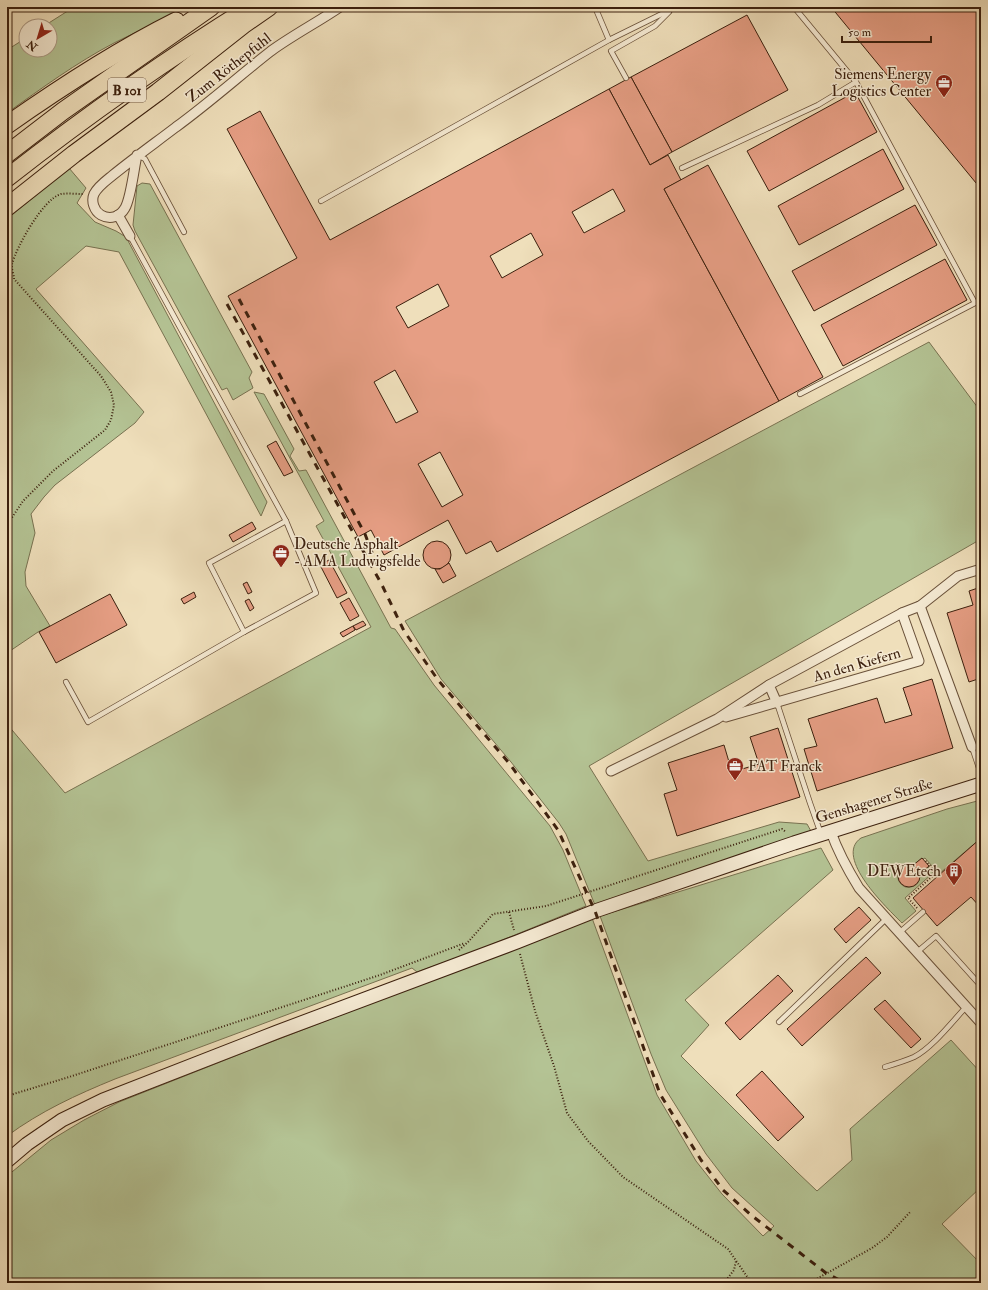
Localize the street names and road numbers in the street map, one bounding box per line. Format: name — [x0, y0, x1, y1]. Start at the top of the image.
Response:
street label: Zum Röthepfuhl — [183, 29, 276, 108]
road number: B 101 — [108, 78, 146, 102]
street label: An den Kiefern — [810, 643, 903, 687]
street label: Genshagener Straße — [813, 774, 935, 828]

